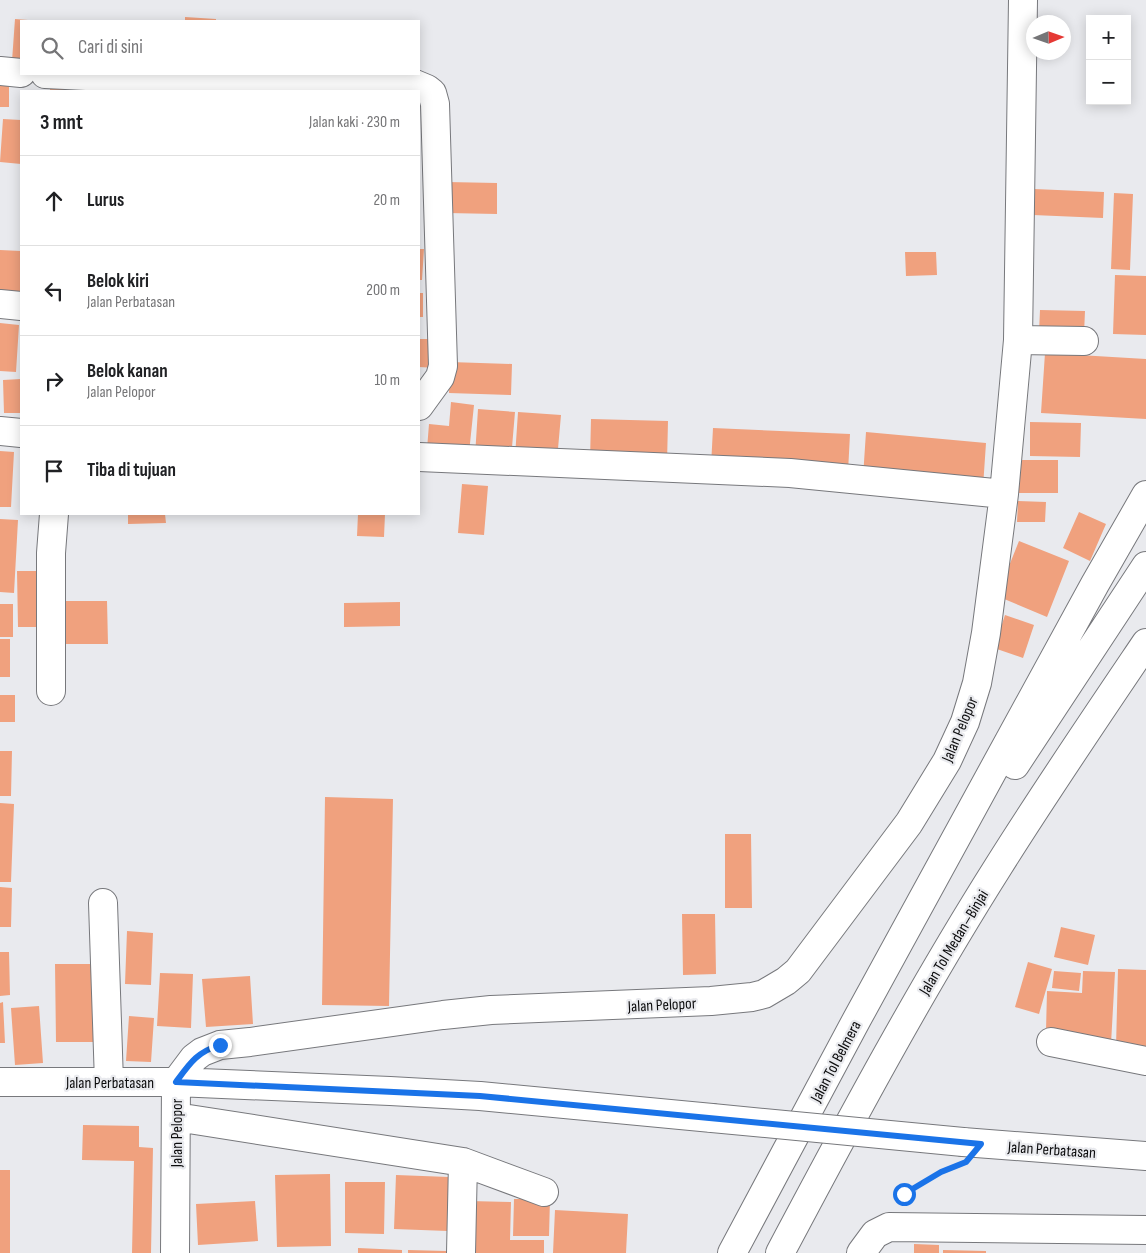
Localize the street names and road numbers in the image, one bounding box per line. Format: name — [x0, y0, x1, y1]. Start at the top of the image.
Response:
street label: Jalan Pelopor — [938, 694, 983, 766]
street label: Jalan Tol Medan–Binjai — [915, 887, 993, 1000]
street label: Jalan Pelopor — [626, 994, 697, 1017]
street label: Jalan Tol Belmera — [807, 1018, 866, 1106]
street label: Jalan Perbatasan — [65, 1074, 154, 1093]
street label: Jalan Pelopor — [168, 1098, 187, 1168]
street label: Jalan Perbatasan — [1006, 1138, 1097, 1163]

